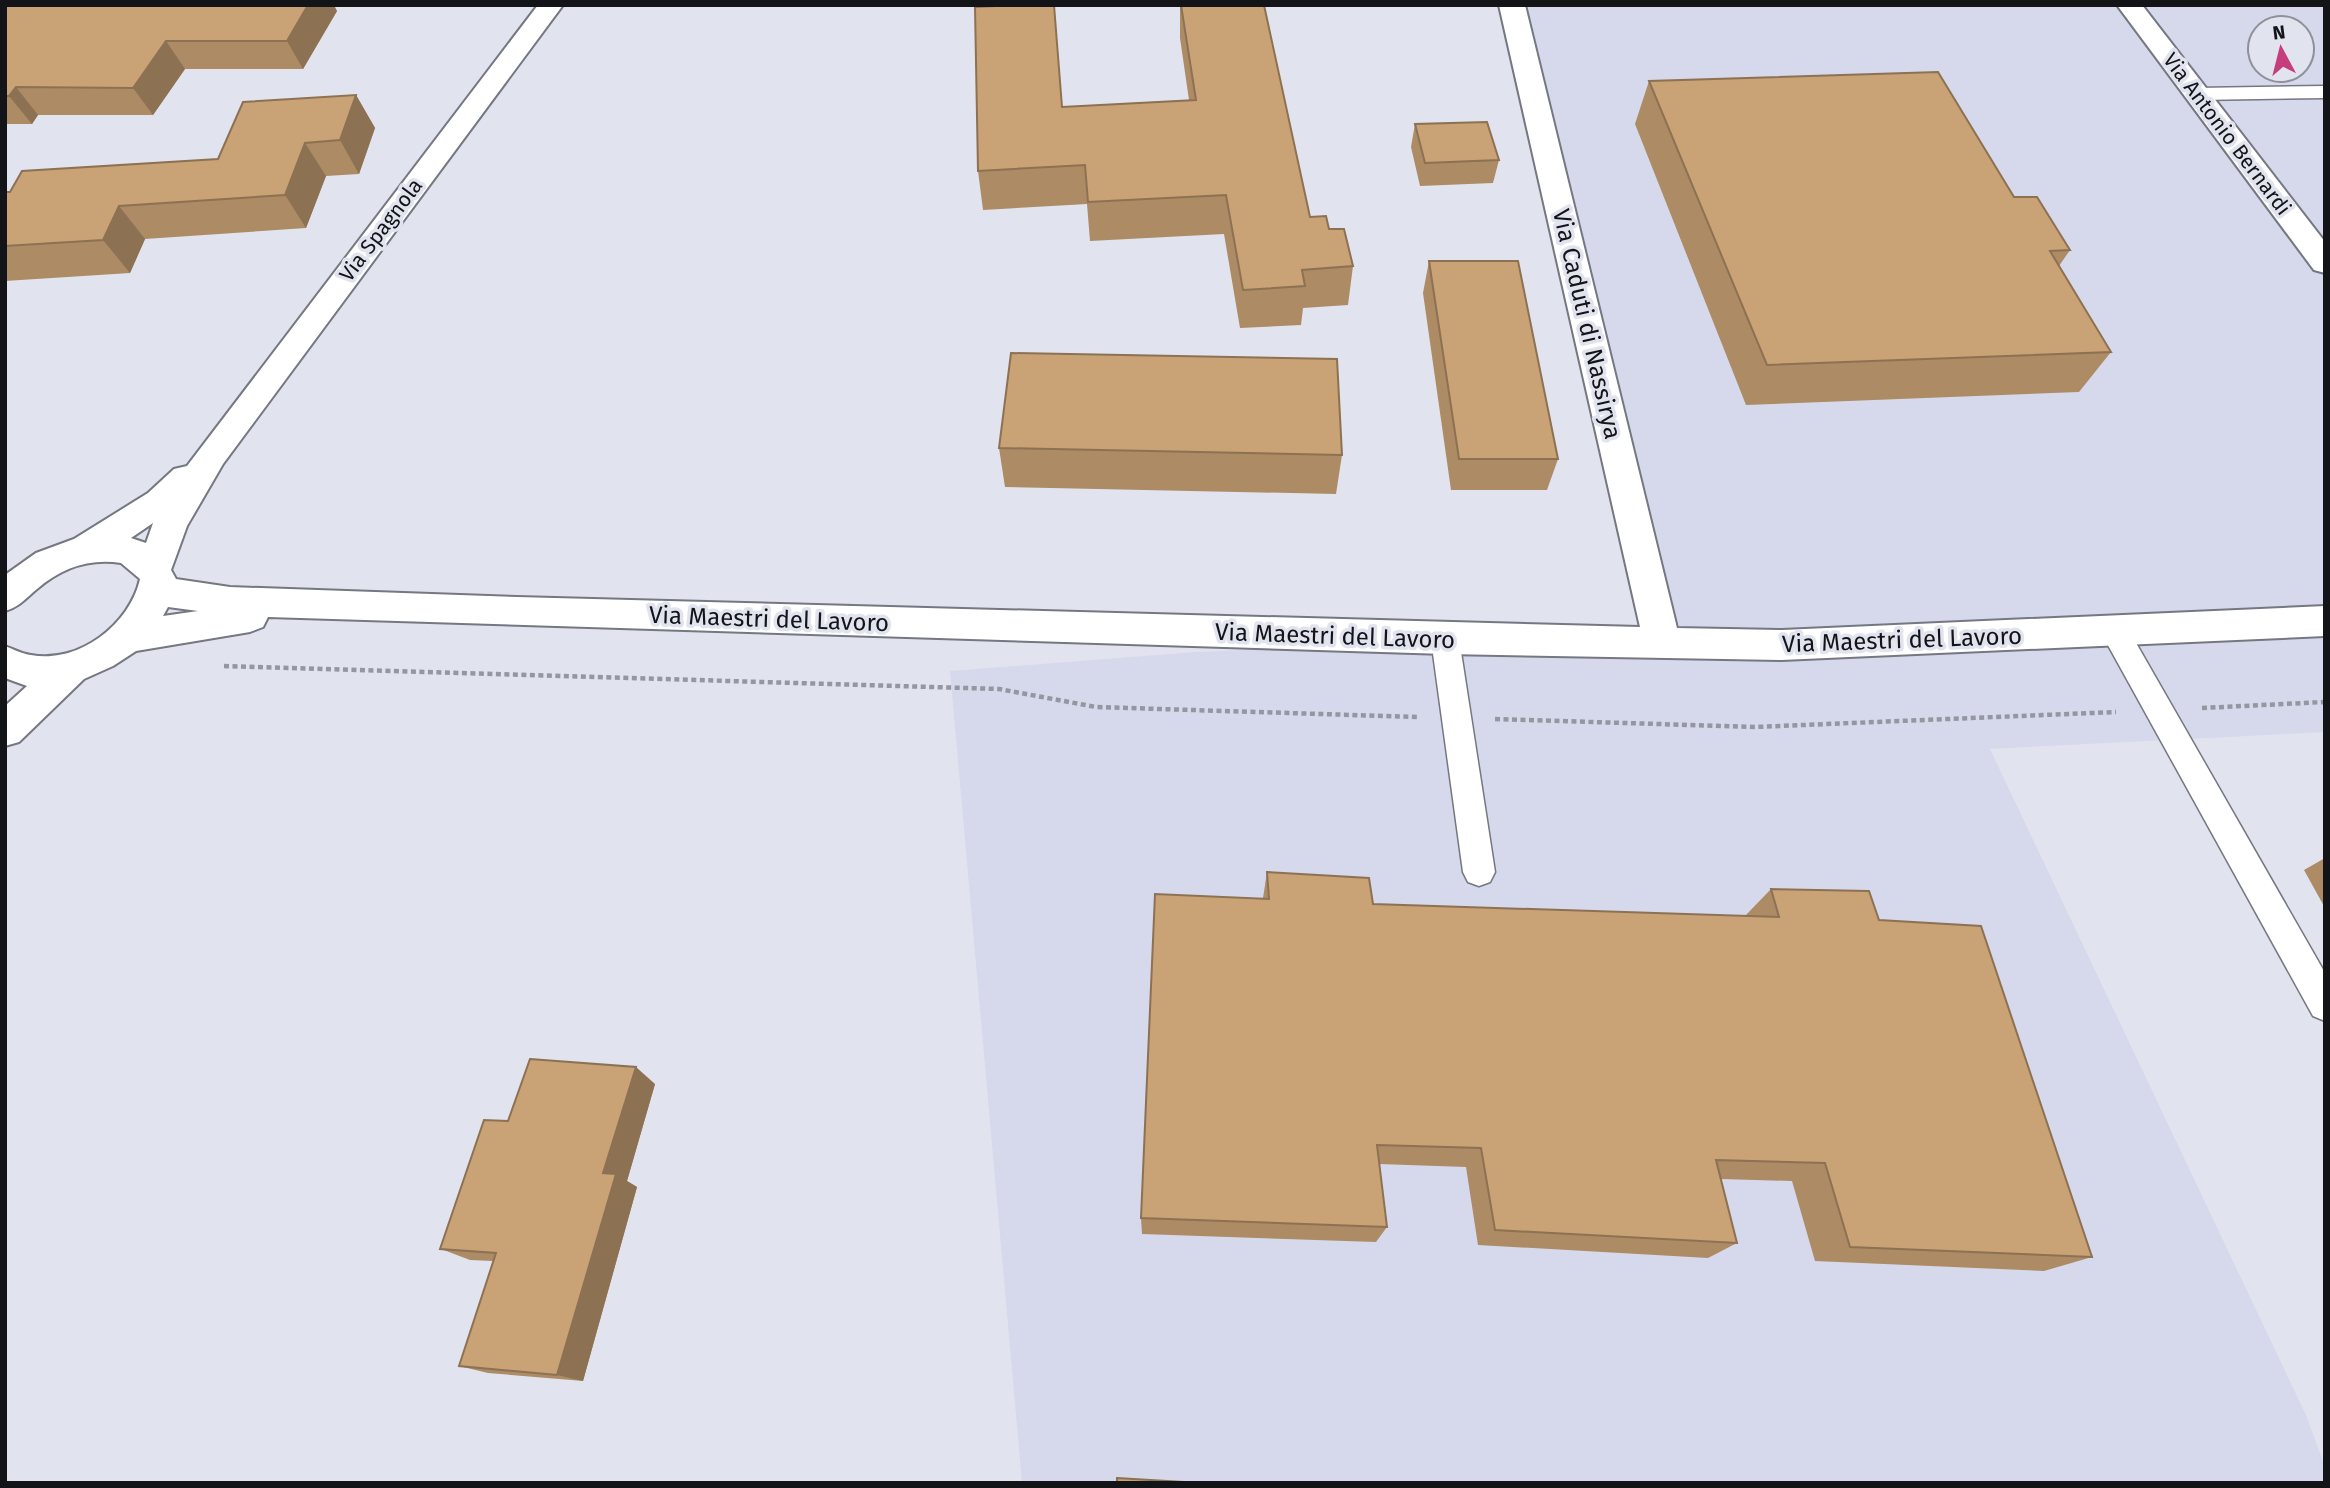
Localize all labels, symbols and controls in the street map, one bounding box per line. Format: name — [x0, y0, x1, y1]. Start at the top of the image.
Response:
north arrow — [2246, 14, 2316, 84]
text: N — [2271, 20, 2287, 45]
street label: Via Antonio Bernardi — [2157, 48, 2297, 220]
street label: Via Spagnola — [334, 173, 428, 287]
street label: Via Caduti di Nassirya — [1547, 206, 1627, 442]
street label: Via Maestri del Lavoro — [649, 601, 889, 637]
street label: Via Maestri del Lavoro — [1215, 618, 1455, 654]
street label: Via Maestri del Lavoro — [1782, 622, 2022, 658]

